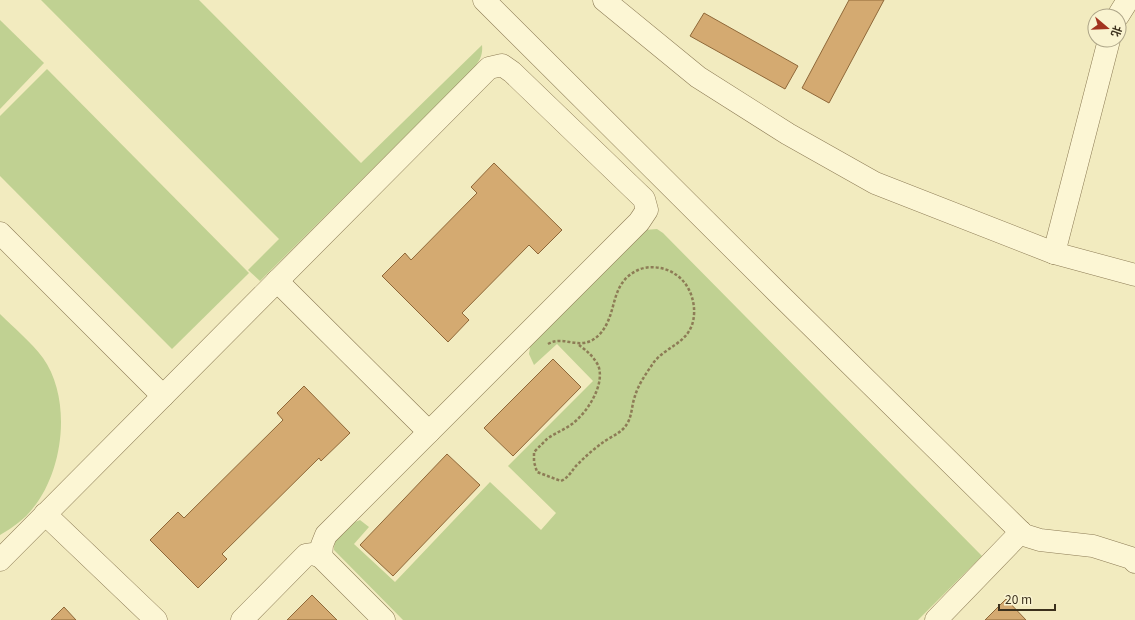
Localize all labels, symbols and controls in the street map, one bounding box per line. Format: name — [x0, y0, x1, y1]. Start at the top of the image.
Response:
north arrow — [1087, 8, 1127, 48]
text: 北 — [1108, 24, 1127, 39]
scale bar — [999, 586, 1055, 612]
text: 20 m — [1005, 590, 1032, 607]

